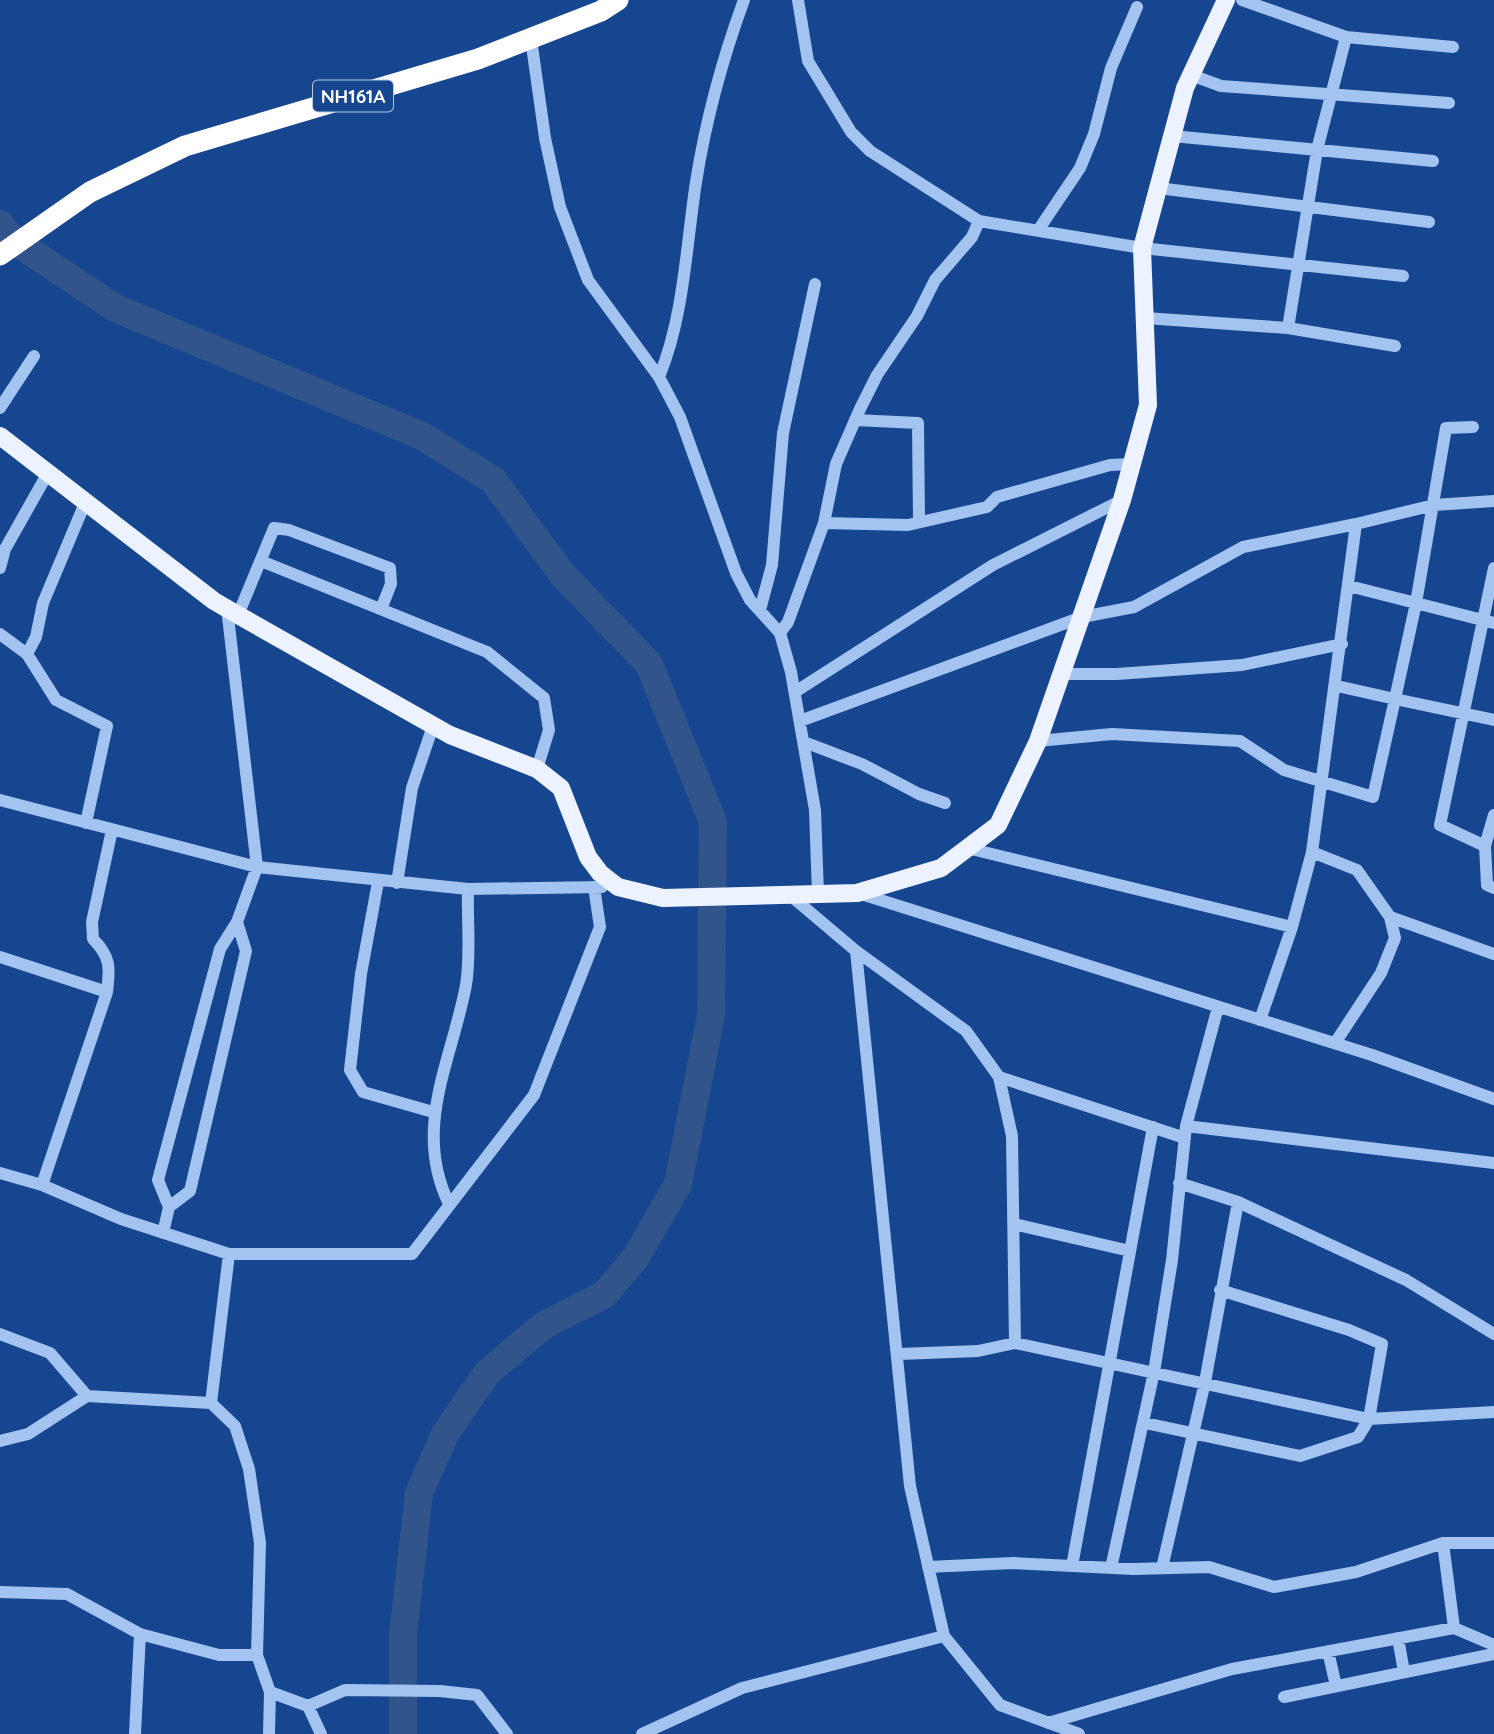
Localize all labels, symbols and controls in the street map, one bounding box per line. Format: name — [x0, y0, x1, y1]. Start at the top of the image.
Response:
road number: NH161A — [313, 80, 393, 111]

